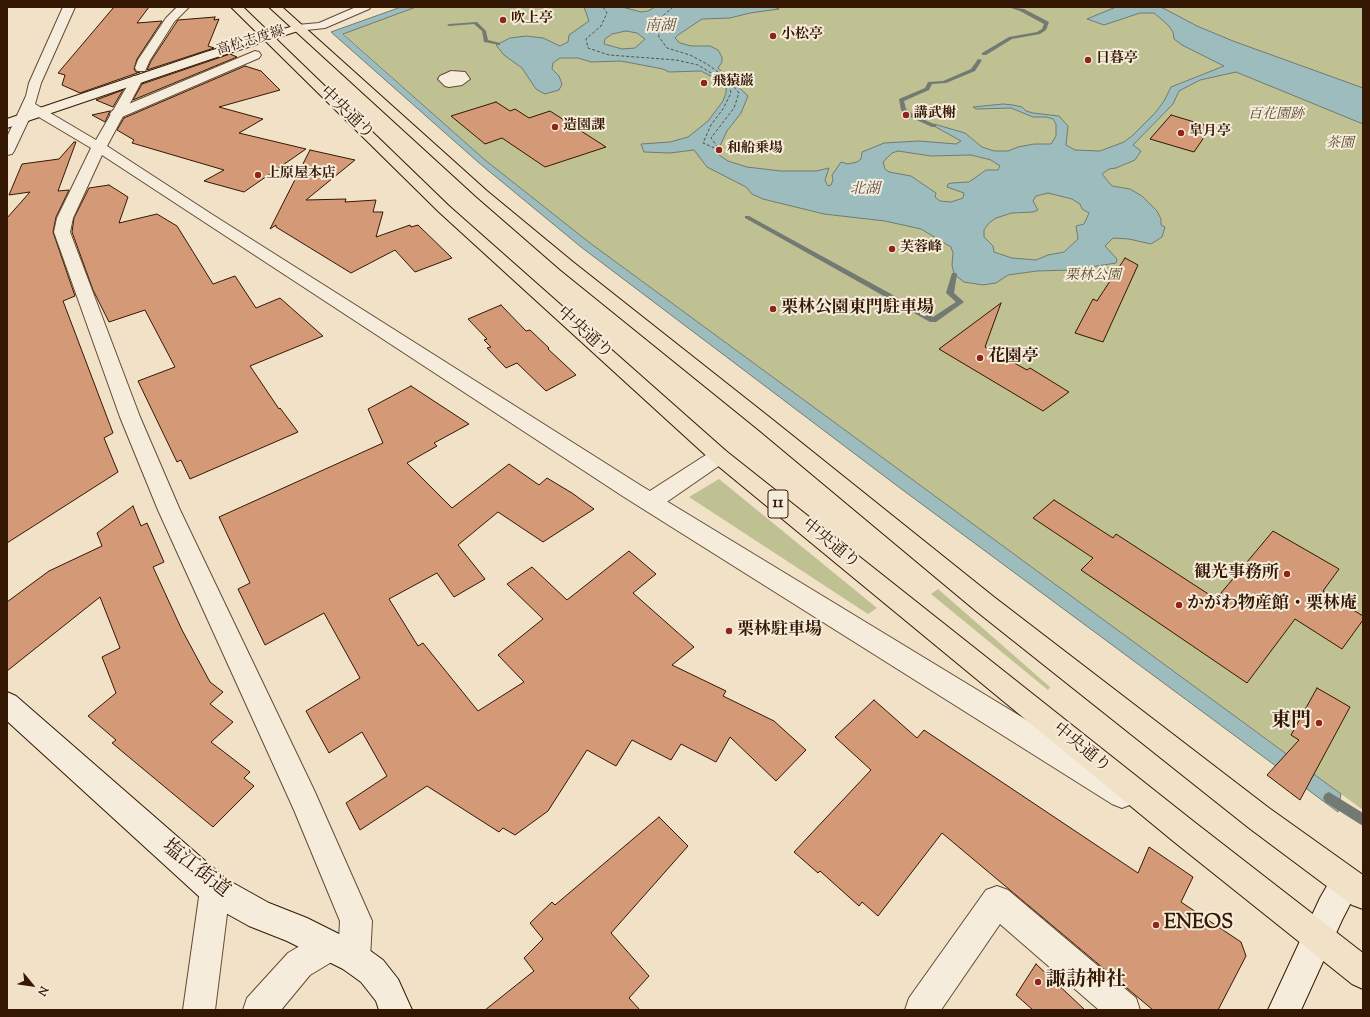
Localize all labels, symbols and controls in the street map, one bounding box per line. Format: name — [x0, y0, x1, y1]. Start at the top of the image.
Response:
place label: 吹上亭 — [511, 12, 553, 28]
marker: 吹上亭 — [498, 15, 508, 25]
water label: 南湖 — [645, 18, 675, 36]
street label: 高松志度線 — [215, 24, 287, 60]
place label: 小松亭 — [781, 28, 823, 44]
marker: 小松亭 — [768, 31, 778, 41]
place label: 日暮亭 — [1096, 52, 1138, 68]
marker: 日暮亭 — [1083, 55, 1093, 65]
place label: 飛猿巌 — [712, 75, 754, 91]
marker: 飛猿巌 — [699, 78, 709, 88]
street label: 中央通り — [314, 83, 378, 145]
place label: 講武榭 — [914, 107, 956, 123]
park label: 百花園跡 — [1248, 108, 1304, 124]
marker: 講武榭 — [901, 110, 911, 120]
place label: 造園課 — [563, 119, 605, 135]
marker: 造園課 — [550, 122, 560, 132]
place label: 皐月亭 — [1189, 125, 1231, 141]
marker: 皐月亭 — [1176, 128, 1186, 138]
park label: 茶園 — [1326, 137, 1354, 153]
place label: 和船乗場 — [727, 142, 783, 158]
marker: 和船乗場 — [714, 145, 724, 155]
place label: 上原屋本店 — [266, 167, 336, 183]
marker: 上原屋本店 — [253, 170, 263, 180]
water label: 北湖 — [850, 181, 880, 199]
place label: 芙蓉峰 — [900, 241, 942, 257]
marker: 芙蓉峰 — [887, 244, 897, 254]
park label: 栗林公園 — [1065, 269, 1121, 285]
place label: 栗林公園東門駐車場 — [781, 299, 934, 319]
street label: 中央通り — [552, 304, 616, 364]
marker: 栗林公園東門駐車場 — [768, 304, 778, 314]
place label: 花園亭 — [988, 348, 1039, 368]
marker: 花園亭 — [975, 353, 985, 363]
road number: 11 — [768, 490, 788, 518]
street label: 中央通り — [797, 516, 863, 574]
place label: 観光事務所 — [1194, 564, 1279, 584]
marker: 観光事務所 — [1282, 569, 1292, 579]
place label: かがわ物産館・栗林庵 — [1187, 595, 1357, 615]
marker: かがわ物産館・栗林庵 — [1174, 600, 1184, 610]
place label: 栗林駐車場 — [737, 621, 822, 641]
marker: 栗林駐車場 — [724, 626, 734, 636]
place label: 東門 — [1271, 711, 1311, 735]
marker: 東門 — [1314, 718, 1324, 728]
street label: 中央通り — [1048, 720, 1114, 778]
street label: 塩江街道 — [156, 836, 234, 904]
place label: ENEOS — [1164, 913, 1233, 937]
marker: ENEOS — [1151, 920, 1161, 930]
north arrow — [12, 965, 52, 1005]
place label: 諏訪神社 — [1046, 970, 1126, 994]
marker: 諏訪神社 — [1033, 977, 1043, 987]
text: N — [33, 983, 52, 999]

